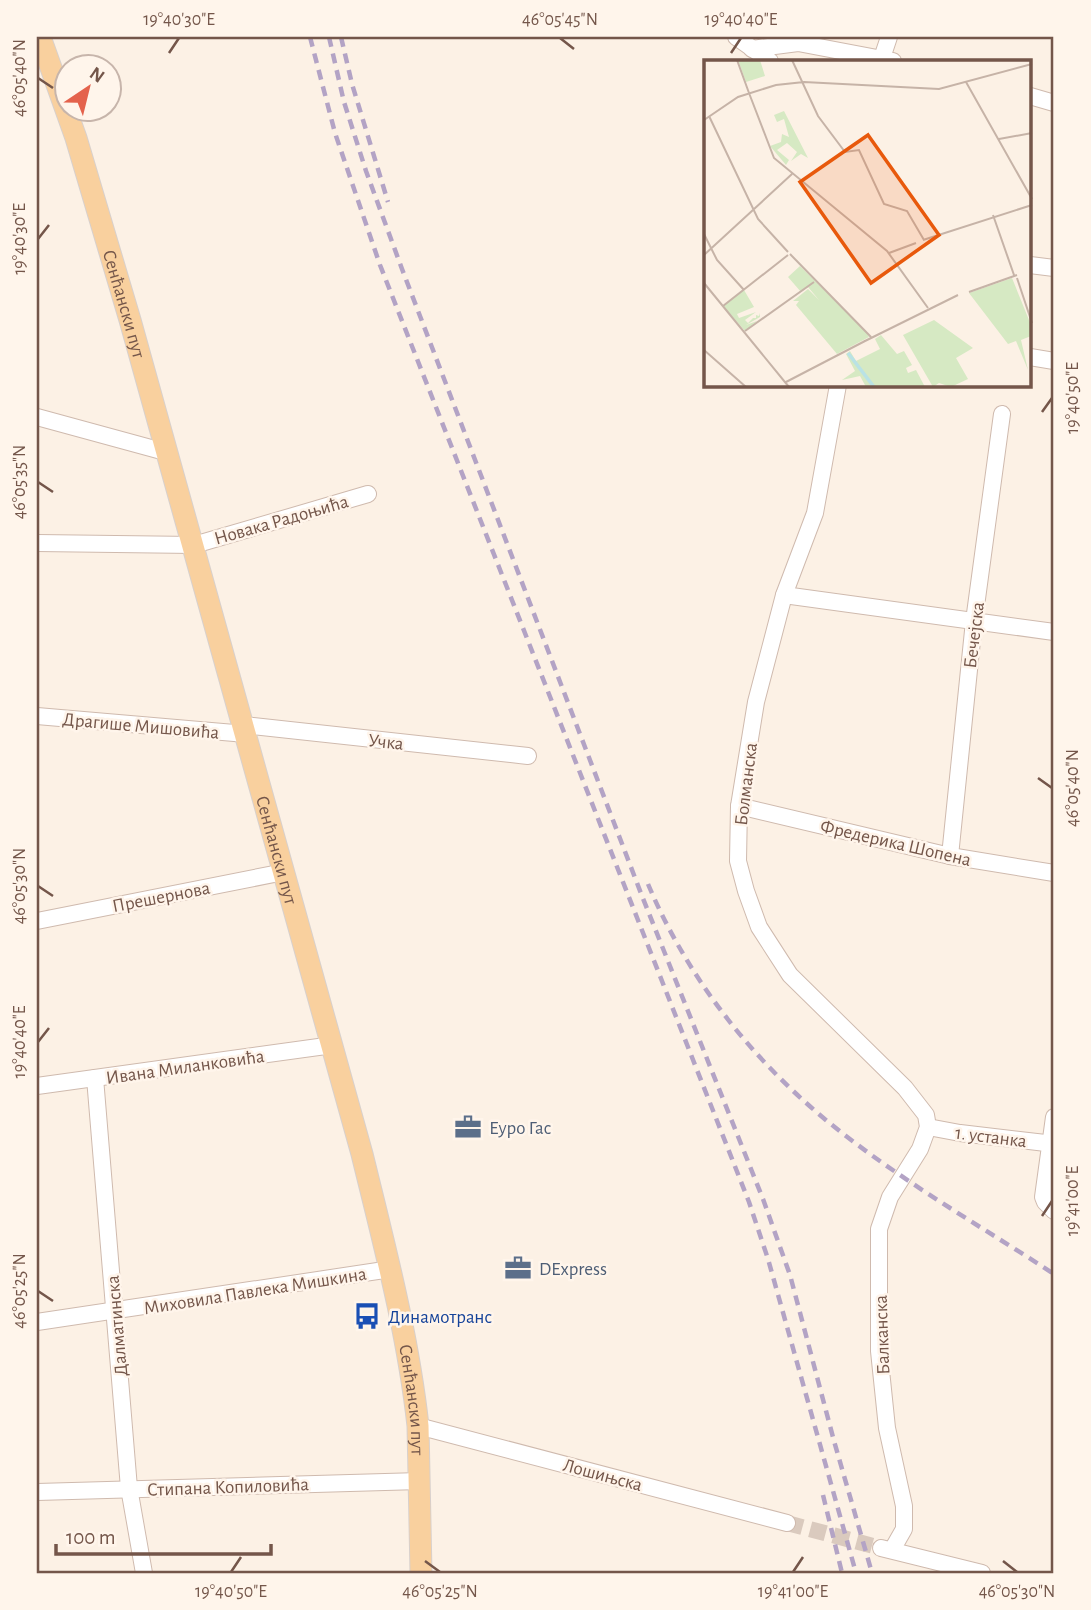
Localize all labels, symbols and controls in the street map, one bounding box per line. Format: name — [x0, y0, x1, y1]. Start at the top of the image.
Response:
text: 19°40'30"E — [143, 11, 215, 29]
text: 46°05'45"N — [522, 11, 598, 29]
text: 19°40'40"E — [705, 11, 778, 29]
text: 46°05'40"N — [11, 39, 29, 117]
north arrow — [52, 52, 122, 122]
inset map — [704, 60, 1032, 387]
text: N — [86, 64, 108, 87]
text: 19°40'30"E — [11, 203, 29, 275]
street label: Сенћански пут — [99, 248, 148, 361]
text: 19°40'50"E — [1064, 362, 1082, 434]
text: 46°05'35"N — [11, 445, 29, 519]
street label: Новака Радоњића — [212, 492, 351, 549]
street label: Бечејска — [961, 601, 988, 670]
street label: Драгише Мишовића — [62, 710, 220, 743]
street label: Учка — [367, 731, 405, 754]
street label: Болманска — [732, 741, 761, 827]
text: 46°05'40"N — [1064, 749, 1082, 827]
street label: Сенћански пут — [252, 794, 300, 907]
street label: Фредерика Шопена — [818, 817, 973, 870]
text: 46°05'30"N — [11, 848, 29, 924]
street label: Прешернова — [111, 879, 212, 916]
text: 19°40'40"E — [11, 1005, 29, 1078]
street label: Ивана Миланковића — [105, 1047, 266, 1088]
office icon: Еуро Гас — [453, 1112, 483, 1142]
place label: Еуро Гас — [489, 1119, 551, 1138]
street label: 1. устанка — [954, 1124, 1028, 1151]
text: 19°41'00"E — [1064, 1165, 1082, 1236]
text: 46°05'25"N — [11, 1253, 29, 1329]
office icon: DExpress — [503, 1253, 533, 1283]
place label: DExpress — [539, 1260, 607, 1279]
street label: Миховила Павлека Мишкина — [143, 1264, 368, 1318]
street label: Далматинска — [104, 1274, 131, 1377]
street label: Балканска — [872, 1294, 893, 1375]
bus stop icon: Динамотранс — [352, 1301, 382, 1331]
place label: Динамотранс — [388, 1308, 492, 1327]
street label: Сенћански пут — [395, 1343, 427, 1456]
street label: Лошињска — [561, 1456, 645, 1495]
street label: Стипана Копиловића — [147, 1475, 310, 1500]
scale bar — [56, 1512, 271, 1556]
text: 100 m — [66, 1527, 116, 1548]
text: 19°40'50"E — [195, 1583, 267, 1601]
text: 46°05'25"N — [402, 1583, 478, 1601]
text: 19°41'00"E — [758, 1583, 829, 1601]
text: 46°05'30"N — [979, 1583, 1055, 1601]

